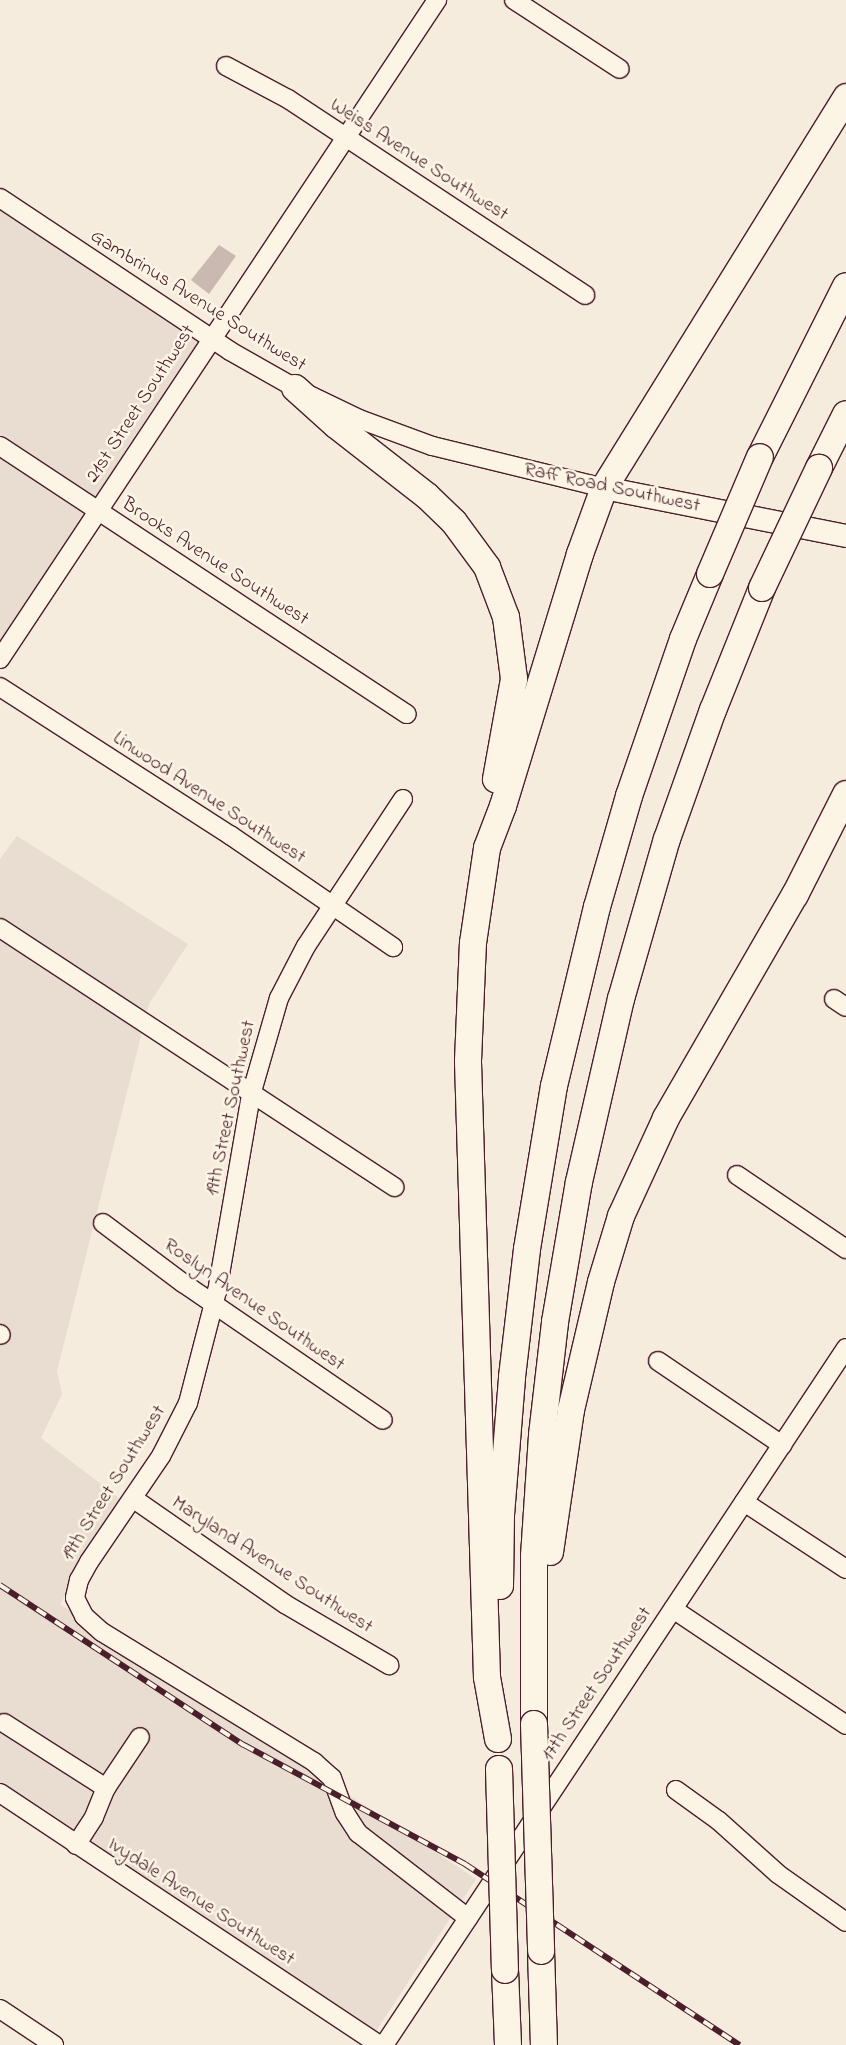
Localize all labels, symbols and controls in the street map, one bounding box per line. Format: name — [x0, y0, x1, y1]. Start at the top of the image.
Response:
street label: Weiss Avenue Southwest — [325, 93, 513, 227]
street label: Gambrinus Avenue Southwest — [86, 225, 310, 377]
street label: 21st Street Southwest — [81, 321, 201, 487]
street label: Raff Road Southwest — [522, 458, 702, 518]
street label: Brooks Avenue Southwest — [117, 492, 313, 632]
street label: Linwood Avenue Southwest — [108, 727, 310, 869]
street label: 19th Street Southwest — [201, 1018, 261, 1198]
street label: Roslyn Avenue Southwest — [159, 1233, 349, 1377]
street label: 19th Street Southwest — [56, 1401, 172, 1565]
street label: Maryland Avenue Southwest — [167, 1491, 377, 1639]
street label: 17th Street Southwest — [536, 1602, 658, 1766]
street label: Ivydale Avenue Southwest — [103, 1833, 299, 1971]

